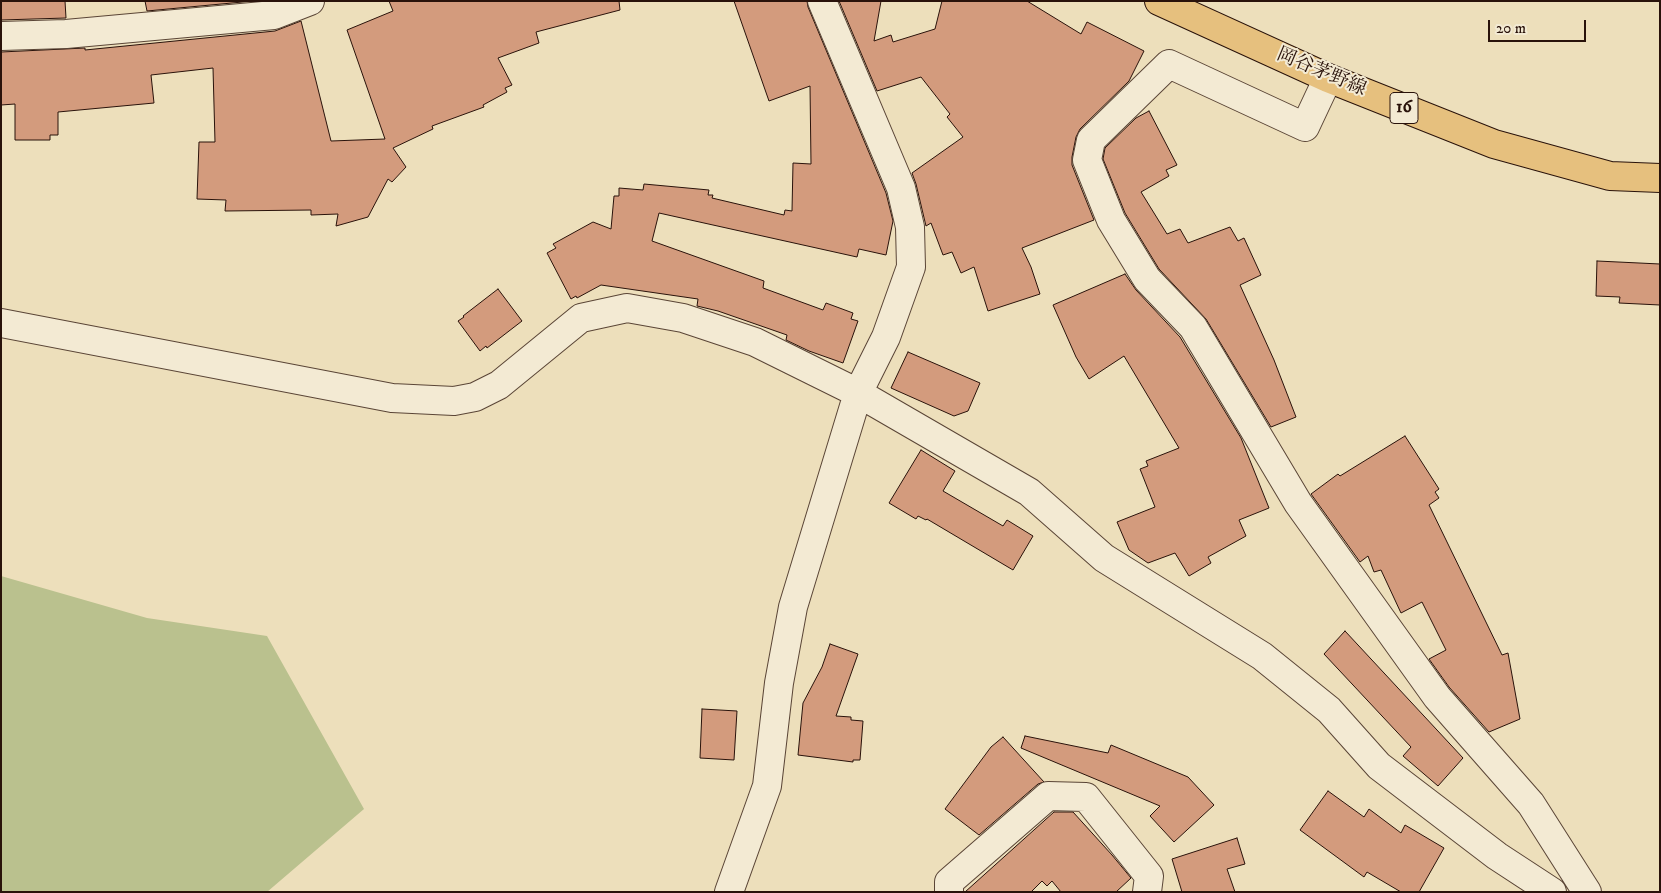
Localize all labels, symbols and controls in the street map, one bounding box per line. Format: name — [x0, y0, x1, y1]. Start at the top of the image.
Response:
scale bar — [1491, 10, 1588, 42]
text: 20 m — [1496, 19, 1526, 38]
street label: 岡谷茅野線 — [1273, 44, 1369, 102]
road number: 16 — [1390, 92, 1418, 124]

